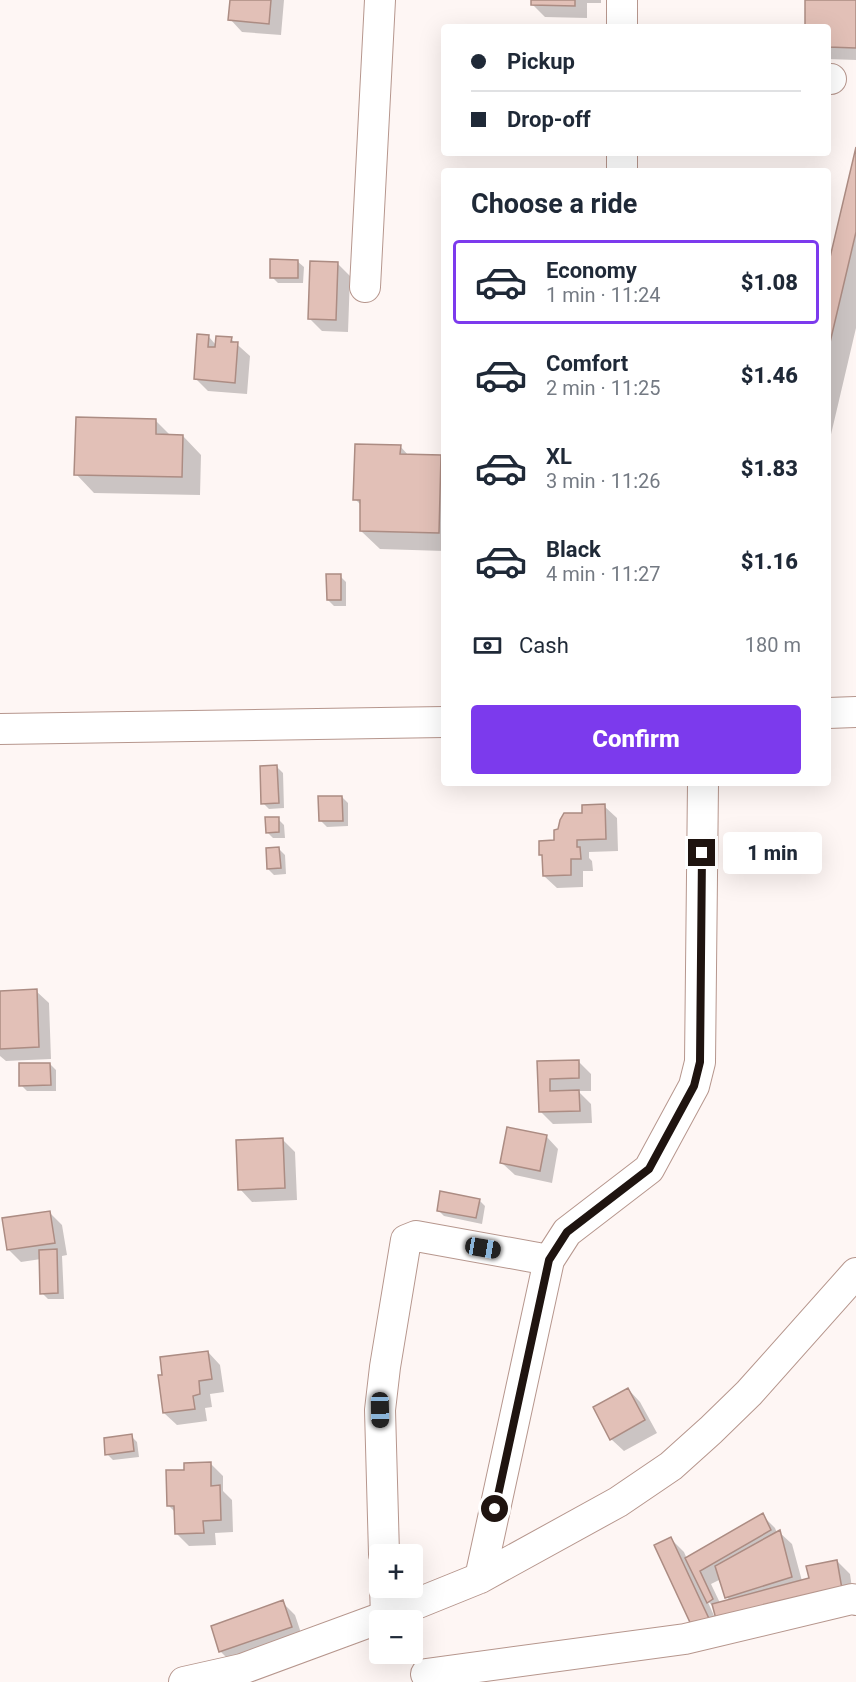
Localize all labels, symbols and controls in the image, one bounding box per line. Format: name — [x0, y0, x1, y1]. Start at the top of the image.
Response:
text: Pickup — [507, 49, 575, 74]
text: Drop-off — [507, 107, 591, 132]
text: Choose a ride — [471, 188, 637, 220]
icon: car — [474, 255, 528, 309]
text: Economy — [546, 258, 637, 283]
text: $1.08 — [741, 270, 798, 295]
text: 1 min · 11:24 — [546, 283, 661, 307]
icon: car — [474, 348, 528, 402]
text: Comfort — [546, 351, 628, 376]
text: $1.46 — [741, 363, 798, 388]
text: 2 min · 11:25 — [546, 376, 661, 400]
icon: car — [474, 441, 528, 495]
text: XL — [546, 444, 572, 469]
text: $1.83 — [741, 456, 798, 481]
text: 3 min · 11:26 — [546, 469, 661, 493]
icon: car — [474, 534, 528, 588]
text: Black — [546, 537, 601, 562]
text: $1.16 — [741, 549, 798, 574]
text: 4 min · 11:27 — [546, 562, 661, 586]
icon: cash — [471, 629, 504, 662]
text: Cash — [519, 633, 569, 658]
text: 180 m — [745, 633, 801, 657]
button: Confirm — [471, 705, 801, 774]
callout: 1 min — [723, 832, 822, 874]
route end — [688, 839, 715, 866]
text: 1 min — [747, 841, 798, 865]
car — [464, 1236, 502, 1260]
car — [371, 1392, 389, 1428]
route start — [481, 1495, 508, 1522]
map controls — [369, 1544, 423, 1664]
button: + — [369, 1544, 423, 1598]
button: − — [369, 1610, 423, 1664]

